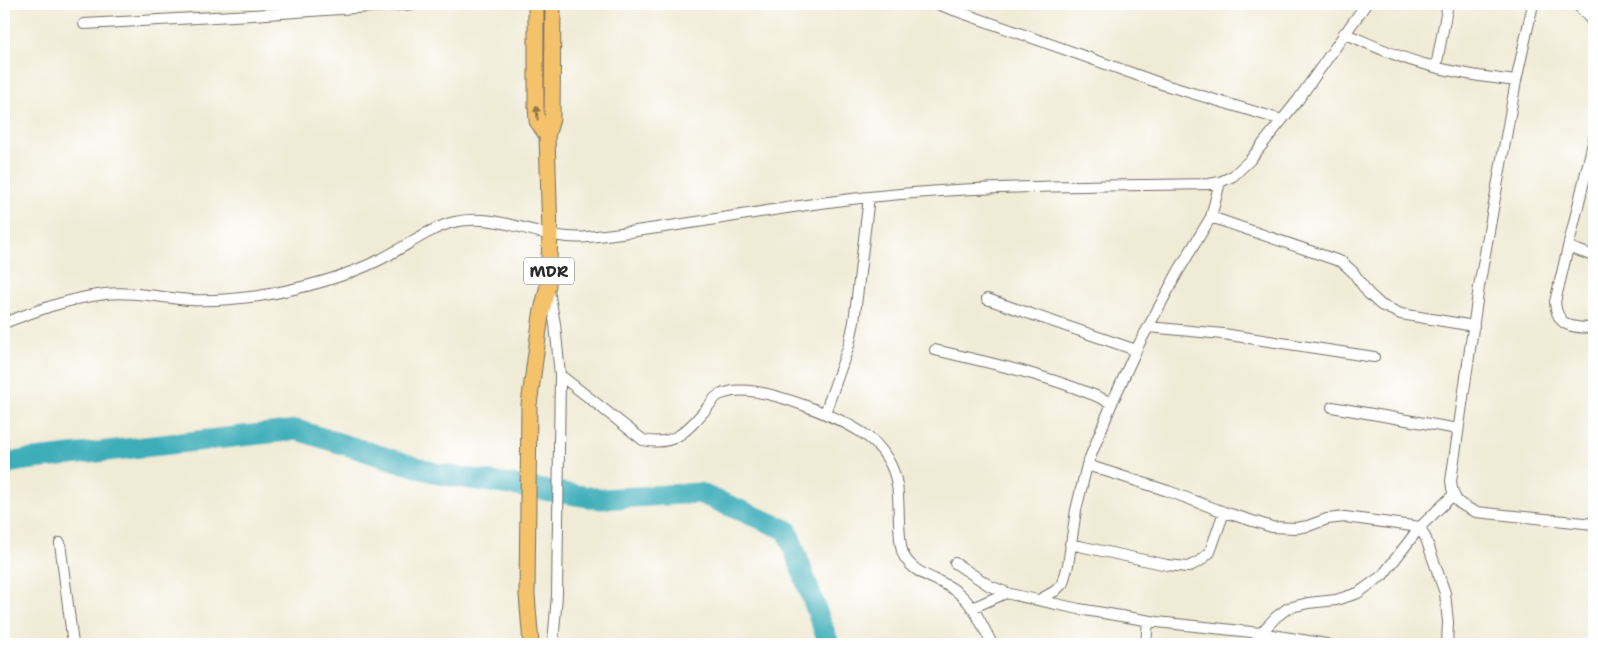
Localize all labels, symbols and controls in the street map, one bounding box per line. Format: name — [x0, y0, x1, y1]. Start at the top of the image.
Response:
one-way arrow — [533, 105, 541, 121]
road number: MDR — [524, 258, 574, 284]

